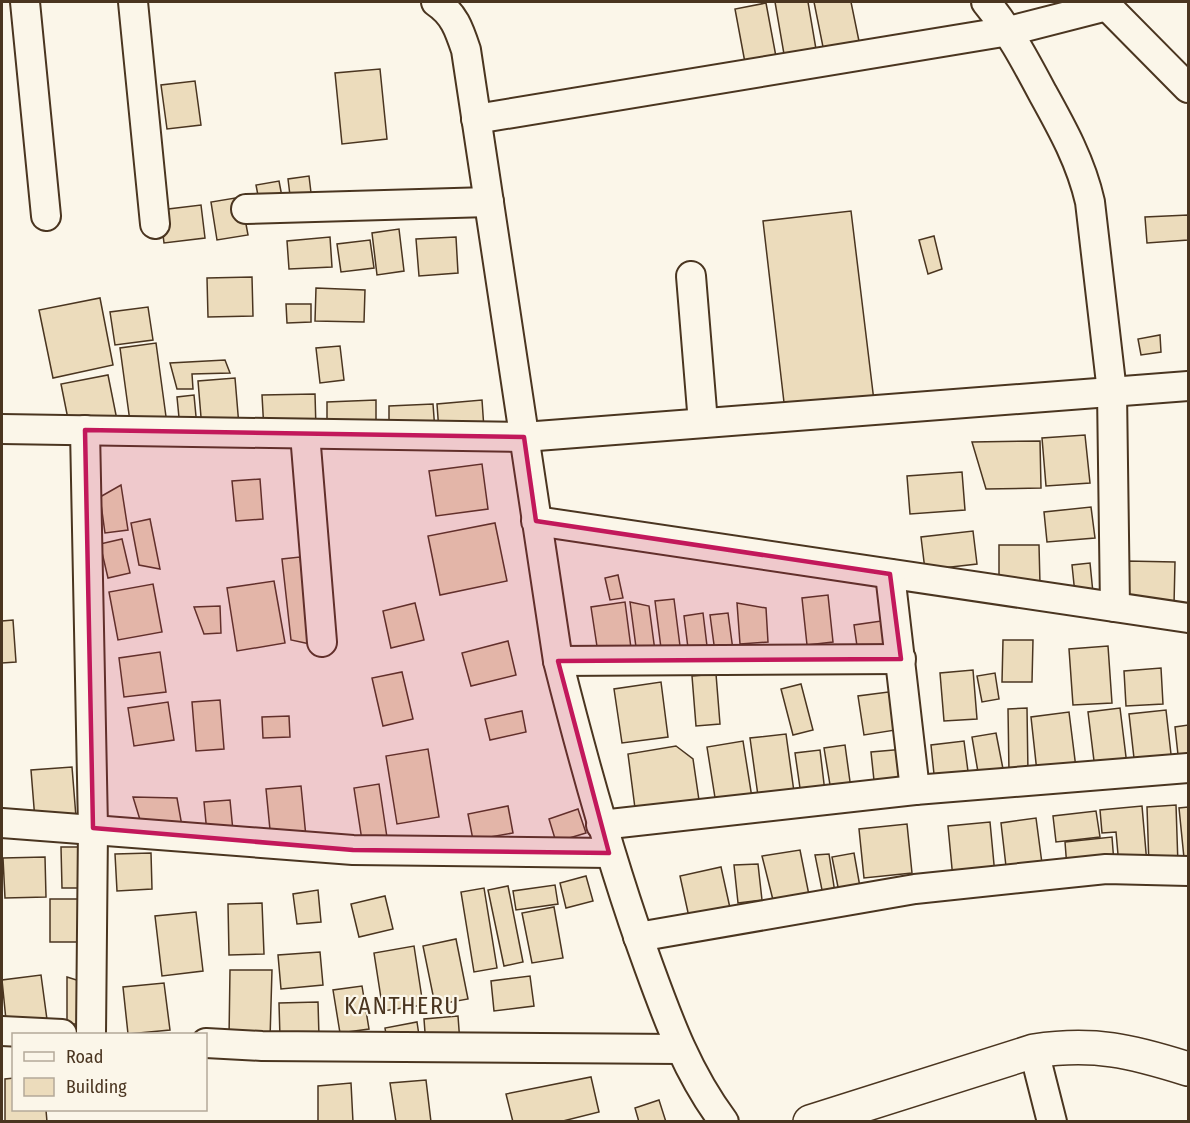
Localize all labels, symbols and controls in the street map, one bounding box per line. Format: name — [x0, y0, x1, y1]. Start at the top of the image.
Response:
district label: KANTHERU — [344, 992, 460, 1020]
legend — [12, 1033, 207, 1111]
text: Road — [66, 1046, 103, 1068]
text: Building — [66, 1076, 127, 1098]

